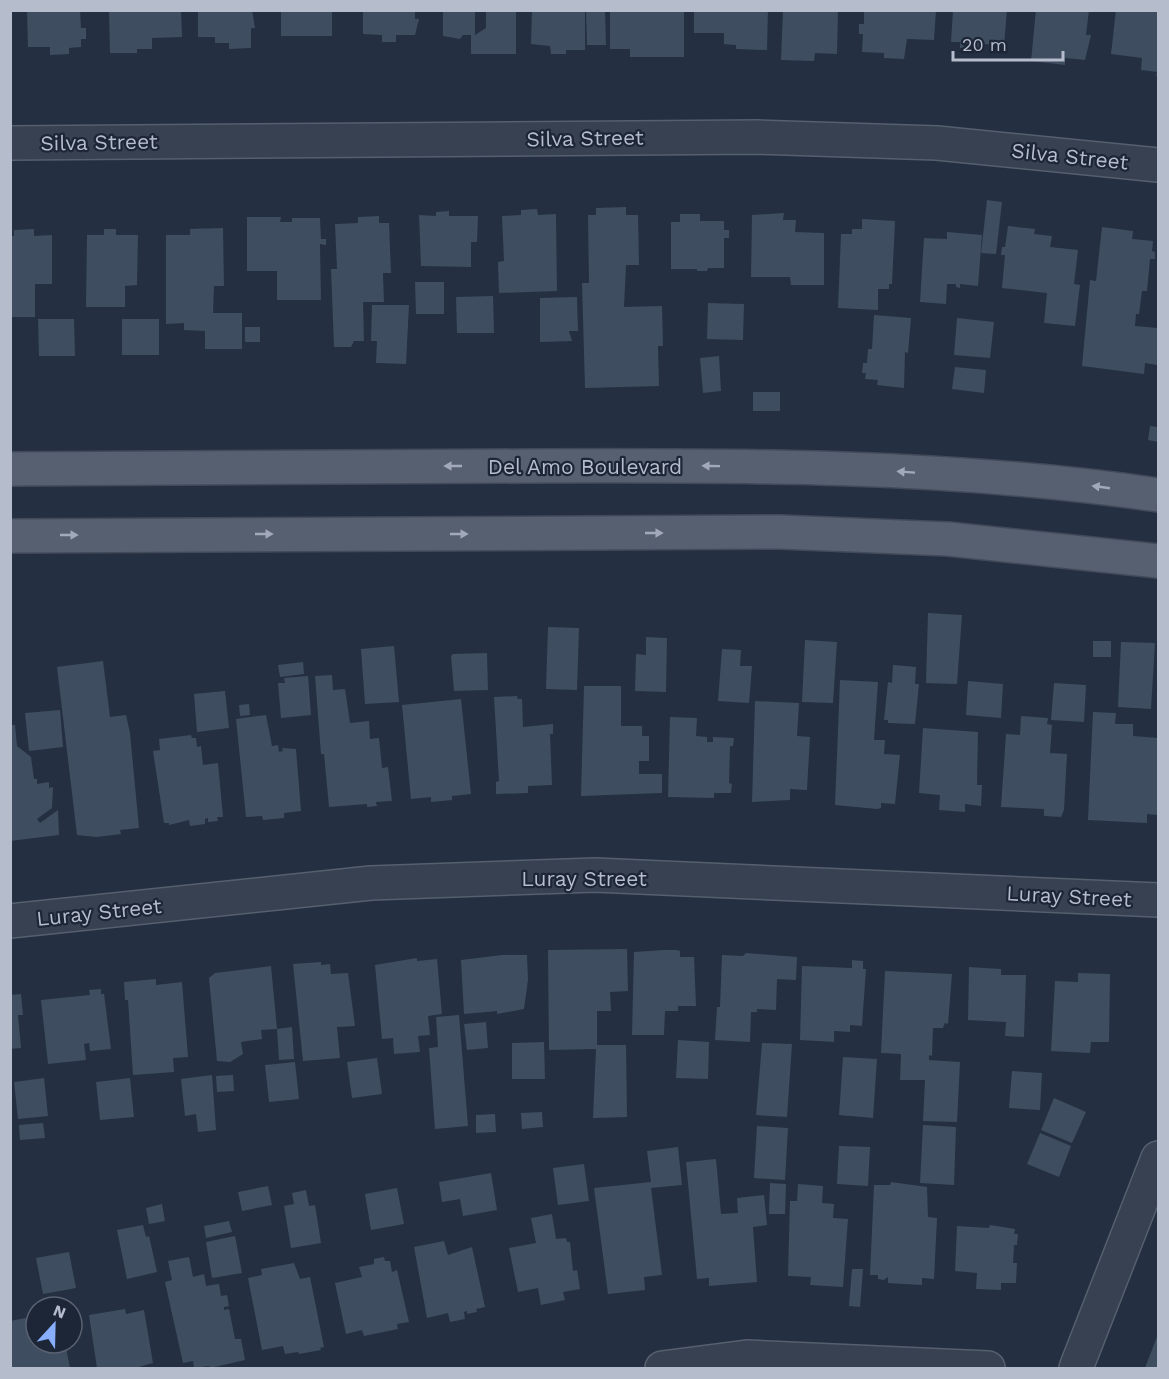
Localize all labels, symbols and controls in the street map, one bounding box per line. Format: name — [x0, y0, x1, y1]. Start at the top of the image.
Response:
scale bar — [953, 24, 1062, 62]
text: 20 m — [962, 34, 1007, 55]
street label: Silva Street — [526, 124, 644, 152]
street label: Silva Street — [40, 128, 158, 156]
street label: Silva Street — [1010, 137, 1130, 175]
street label: Del Amo Boulevard — [488, 454, 682, 479]
one-way arrow — [702, 461, 721, 471]
one-way arrow — [444, 462, 463, 471]
one-way arrow — [897, 467, 916, 476]
one-way arrow — [1091, 482, 1110, 491]
one-way arrow — [644, 528, 663, 538]
one-way arrow — [449, 529, 468, 538]
one-way arrow — [59, 530, 78, 540]
one-way arrow — [254, 530, 273, 539]
street label: Luray Street — [521, 866, 647, 891]
street label: Luray Street — [1006, 880, 1133, 912]
street label: Luray Street — [35, 893, 163, 931]
north arrow — [24, 1295, 84, 1355]
text: N — [50, 1301, 68, 1323]

